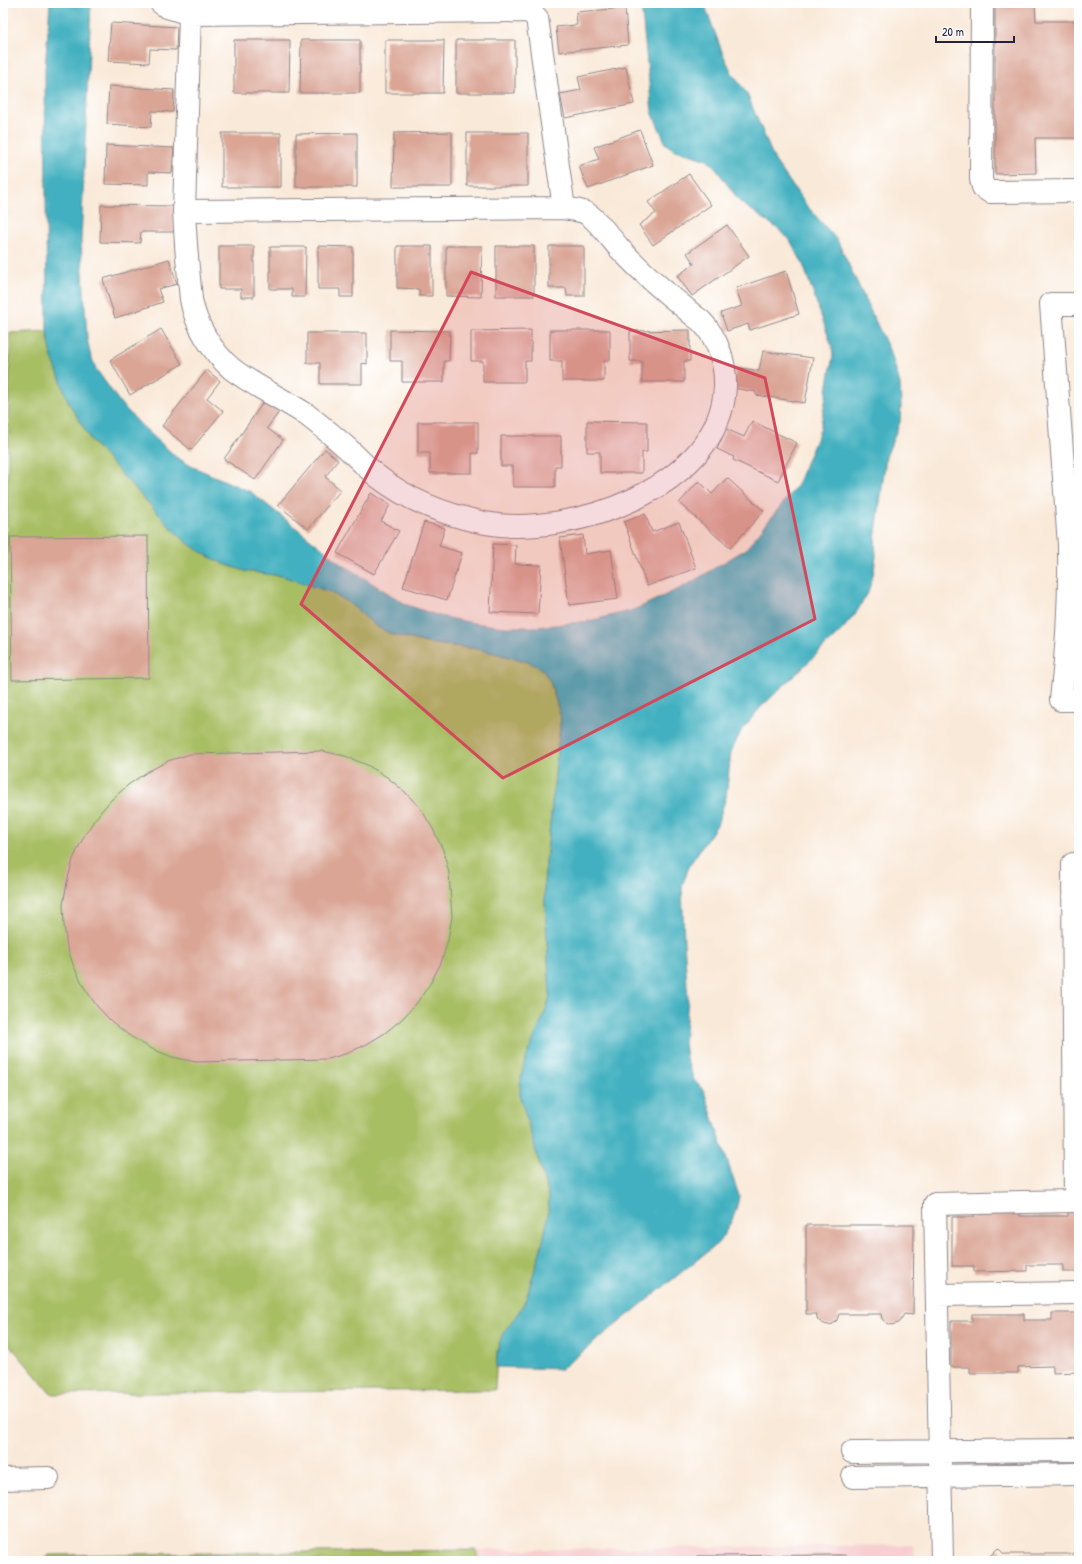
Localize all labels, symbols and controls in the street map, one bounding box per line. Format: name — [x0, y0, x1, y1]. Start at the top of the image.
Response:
scale bar — [936, 18, 1014, 44]
text: 20 m — [942, 23, 964, 40]

